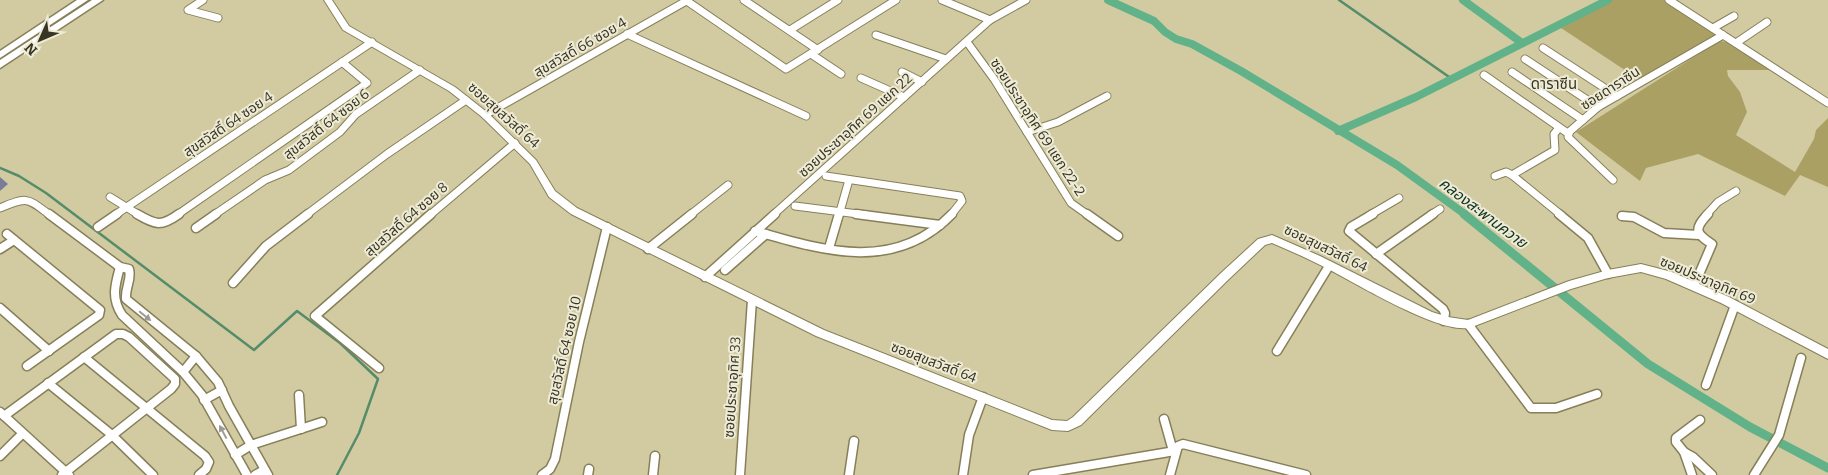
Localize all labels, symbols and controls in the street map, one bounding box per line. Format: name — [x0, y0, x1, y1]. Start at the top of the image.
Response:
street label: สุขสวัสดิ์ 66 ซอย 4 — [531, 14, 630, 81]
north arrow — [15, 15, 65, 65]
text: N — [21, 39, 41, 59]
street label: ซอยประชาอุทิศ 69 แยก 22-2 — [987, 55, 1089, 199]
street label: ซอยดาราซีน — [1577, 63, 1643, 114]
street label: ซอยประชาอุทิศ 69 แยก 22 — [795, 70, 916, 181]
district label: ดาราซีน — [1531, 75, 1577, 93]
street label: ซอยสุขสวัสดิ์ 64 — [464, 79, 543, 152]
street label: สุขสวัสดิ์ 64 ซอย 6 — [280, 85, 373, 163]
street label: สุขสวัสดิ์ 64 ซอย 4 — [180, 88, 276, 161]
water label: คลองสะพานควาย — [1435, 174, 1531, 253]
street label: สุขสวัสดิ์ 64 ซอย 8 — [361, 179, 451, 260]
street label: ซอยสุขสวัสดิ์ 64 — [1281, 221, 1370, 276]
street label: ซอยประชาอุทิศ 69 — [1657, 253, 1758, 308]
street label: สุขสวัสดิ์ 64 ซอย 10 — [544, 294, 585, 406]
one-way arrow — [139, 311, 152, 322]
street label: ซอยประชาอุทิศ 33 — [720, 336, 745, 438]
street label: ซอยสุขสวัสดิ์ 64 — [888, 338, 979, 387]
one-way arrow — [219, 425, 227, 440]

